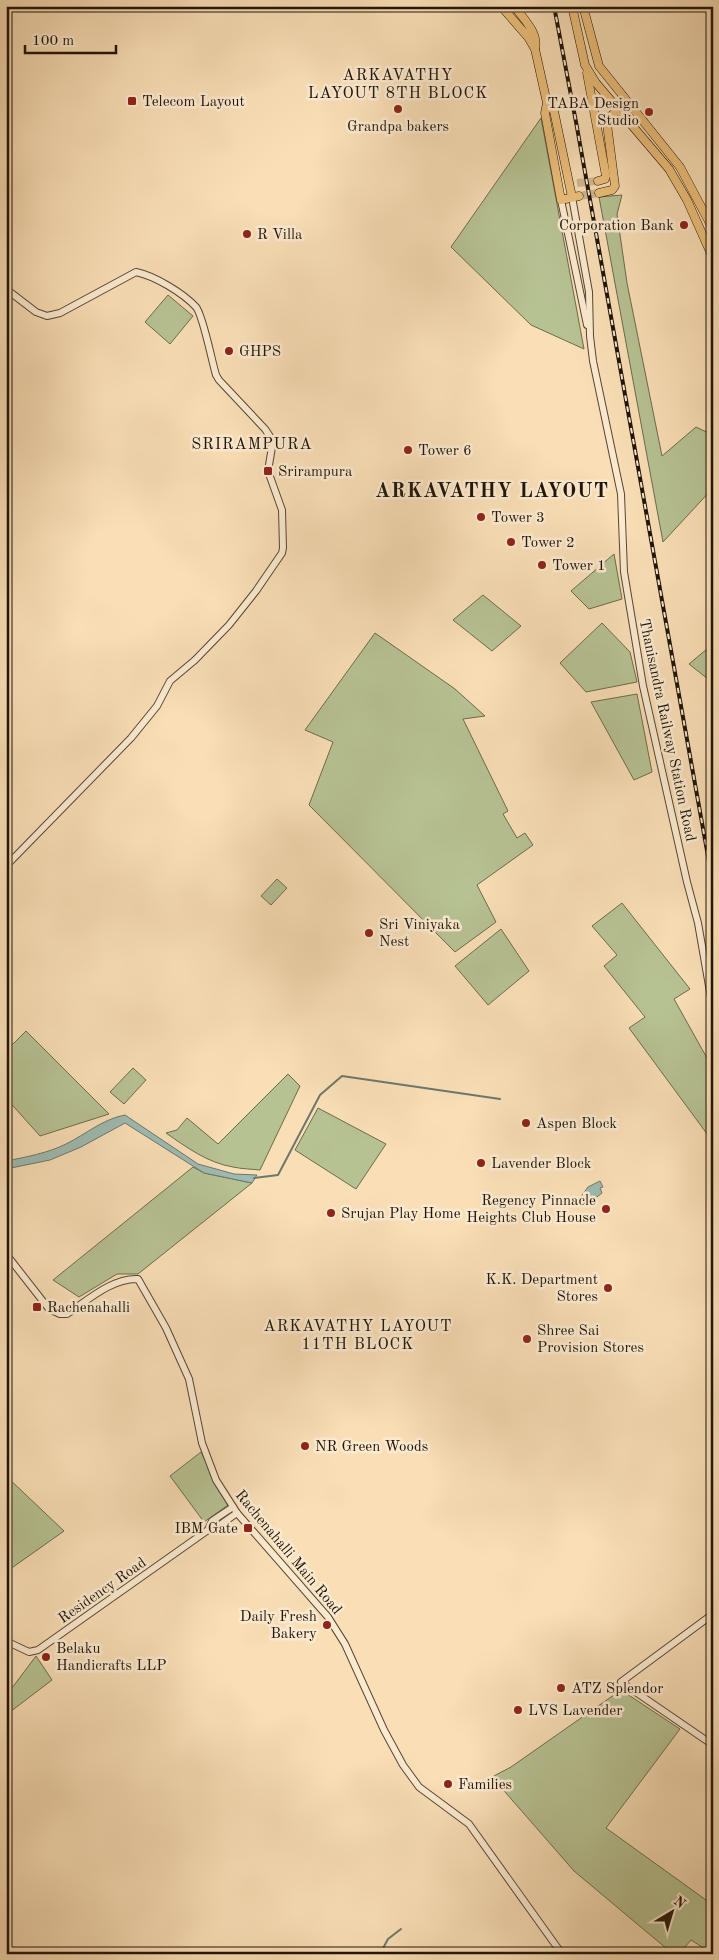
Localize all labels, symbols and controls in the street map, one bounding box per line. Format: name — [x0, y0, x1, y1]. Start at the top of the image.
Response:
scale bar — [25, 22, 116, 54]
text: 100 m — [32, 34, 74, 49]
district label: ARKAVATHY LAYOUT 8TH BLOCK — [308, 68, 488, 102]
marker: Telecom Layout — [126, 95, 138, 107]
place label: Telecom Layout — [142, 95, 245, 110]
place label: TABA Design Studio — [547, 97, 639, 129]
marker: Grandpa bakers — [392, 103, 404, 115]
marker: TABA Design Studio — [643, 106, 655, 118]
place label: Grandpa bakers — [347, 120, 449, 135]
place label: Corporation Bank — [559, 219, 674, 234]
marker: Corporation Bank — [678, 219, 690, 231]
marker: R Villa — [241, 228, 253, 240]
place label: R Villa — [257, 228, 303, 243]
marker: GHPS — [223, 345, 235, 357]
place label: GHPS — [239, 345, 281, 360]
district label: SRIRAMPURA — [191, 437, 313, 453]
marker: Tower 6 — [402, 444, 414, 456]
place label: Tower 6 — [418, 444, 472, 459]
marker: Srirampura — [262, 465, 274, 477]
place label: Srirampura — [278, 465, 353, 480]
district label: ARKAVATHY LAYOUT — [375, 482, 609, 502]
marker: Tower 3 — [475, 511, 487, 523]
place label: Tower 3 — [491, 511, 545, 526]
marker: Tower 2 — [505, 536, 517, 548]
place label: Tower 2 — [521, 536, 575, 551]
marker: Tower 1 — [536, 559, 548, 571]
place label: Tower 1 — [552, 559, 606, 574]
street label: Thanisandra Railway Station Road — [636, 618, 698, 843]
place label: Sri Viniyaka Nest — [379, 918, 461, 950]
marker: Sri Viniyaka Nest — [363, 927, 375, 939]
marker: Aspen Block — [520, 1117, 532, 1129]
place label: Aspen Block — [536, 1117, 617, 1132]
marker: Lavender Block — [475, 1157, 487, 1169]
place label: Lavender Block — [491, 1157, 592, 1172]
place label: Regency Pinnacle Heights Club House — [466, 1194, 596, 1226]
marker: Regency Pinnacle Heights Club House — [600, 1203, 612, 1215]
marker: Srujan Play Home — [325, 1207, 337, 1219]
place label: Srujan Play Home — [341, 1207, 461, 1222]
place label: K.K. Department Stores — [485, 1273, 598, 1305]
marker: K.K. Department Stores — [602, 1282, 614, 1294]
marker: Rachenahalli — [31, 1301, 43, 1313]
place label: Rachenahalli — [47, 1301, 130, 1316]
district label: ARKAVATHY LAYOUT 11TH BLOCK — [264, 1319, 452, 1353]
place label: Shree Sai Provision Stores — [537, 1324, 644, 1356]
marker: Shree Sai Provision Stores — [521, 1333, 533, 1345]
marker: NR Green Woods — [299, 1440, 311, 1452]
place label: NR Green Woods — [315, 1440, 428, 1455]
street label: Rachenahalli Main Road — [232, 1488, 344, 1618]
place label: IBM Gate — [175, 1522, 238, 1537]
marker: IBM Gate — [242, 1522, 254, 1534]
street label: Residency Road — [56, 1555, 150, 1627]
place label: Daily Fresh Bakery — [240, 1610, 317, 1642]
marker: Daily Fresh Bakery — [321, 1619, 333, 1631]
place label: Belaku Handicrafts LLP — [56, 1642, 167, 1674]
marker: Belaku Handicrafts LLP — [40, 1651, 52, 1663]
marker: ATZ Splendor — [555, 1682, 567, 1694]
place label: ATZ Splendor — [571, 1682, 663, 1697]
marker: LVS Lavender — [512, 1704, 524, 1716]
place label: LVS Lavender — [528, 1704, 622, 1719]
marker: Families — [442, 1778, 454, 1790]
place label: Families — [458, 1778, 512, 1793]
north arrow — [646, 1888, 696, 1938]
text: N — [671, 1894, 688, 1912]

